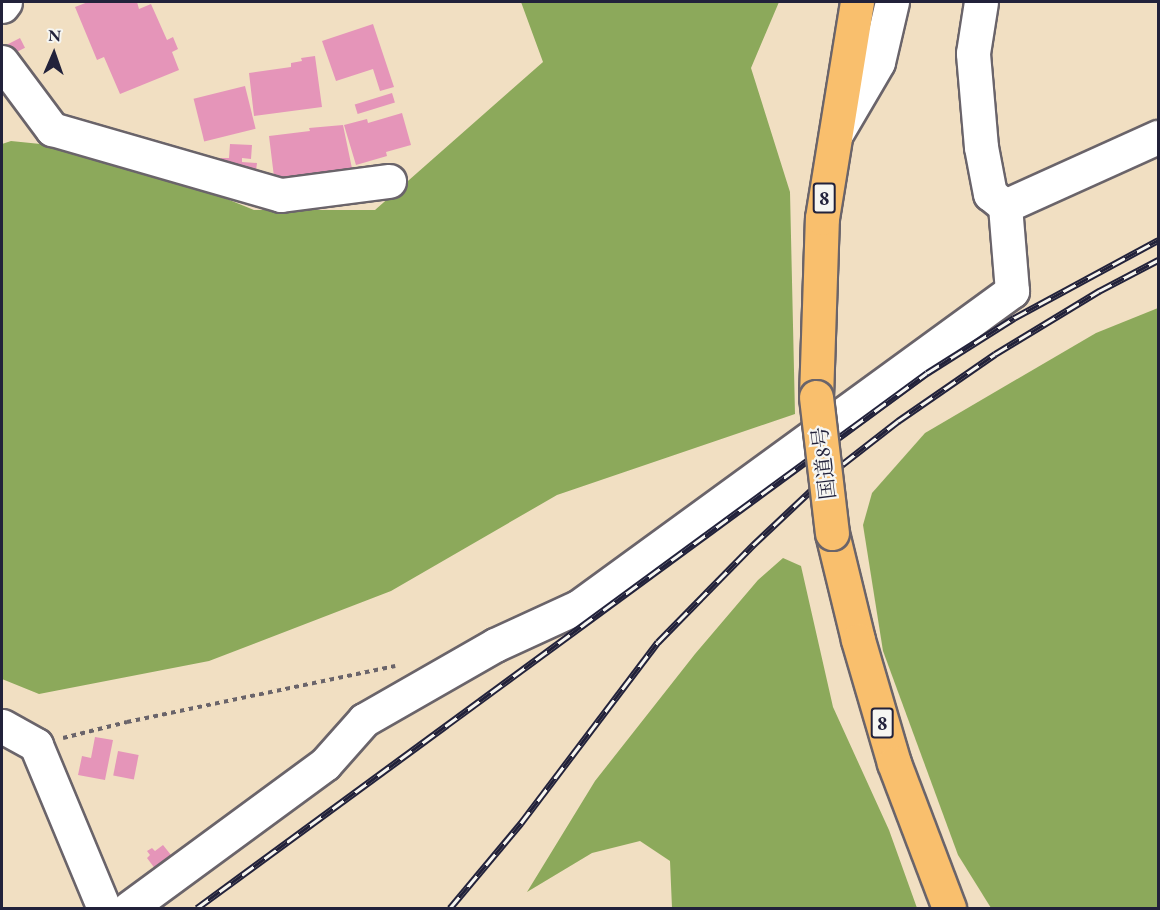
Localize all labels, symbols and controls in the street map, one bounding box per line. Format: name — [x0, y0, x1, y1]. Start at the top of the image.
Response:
north arrow — [24, 24, 84, 84]
text: N — [48, 25, 61, 46]
road number: 8 — [812, 181, 836, 215]
street label: 国道8号 — [807, 425, 841, 501]
road number: 8 — [870, 706, 894, 740]

